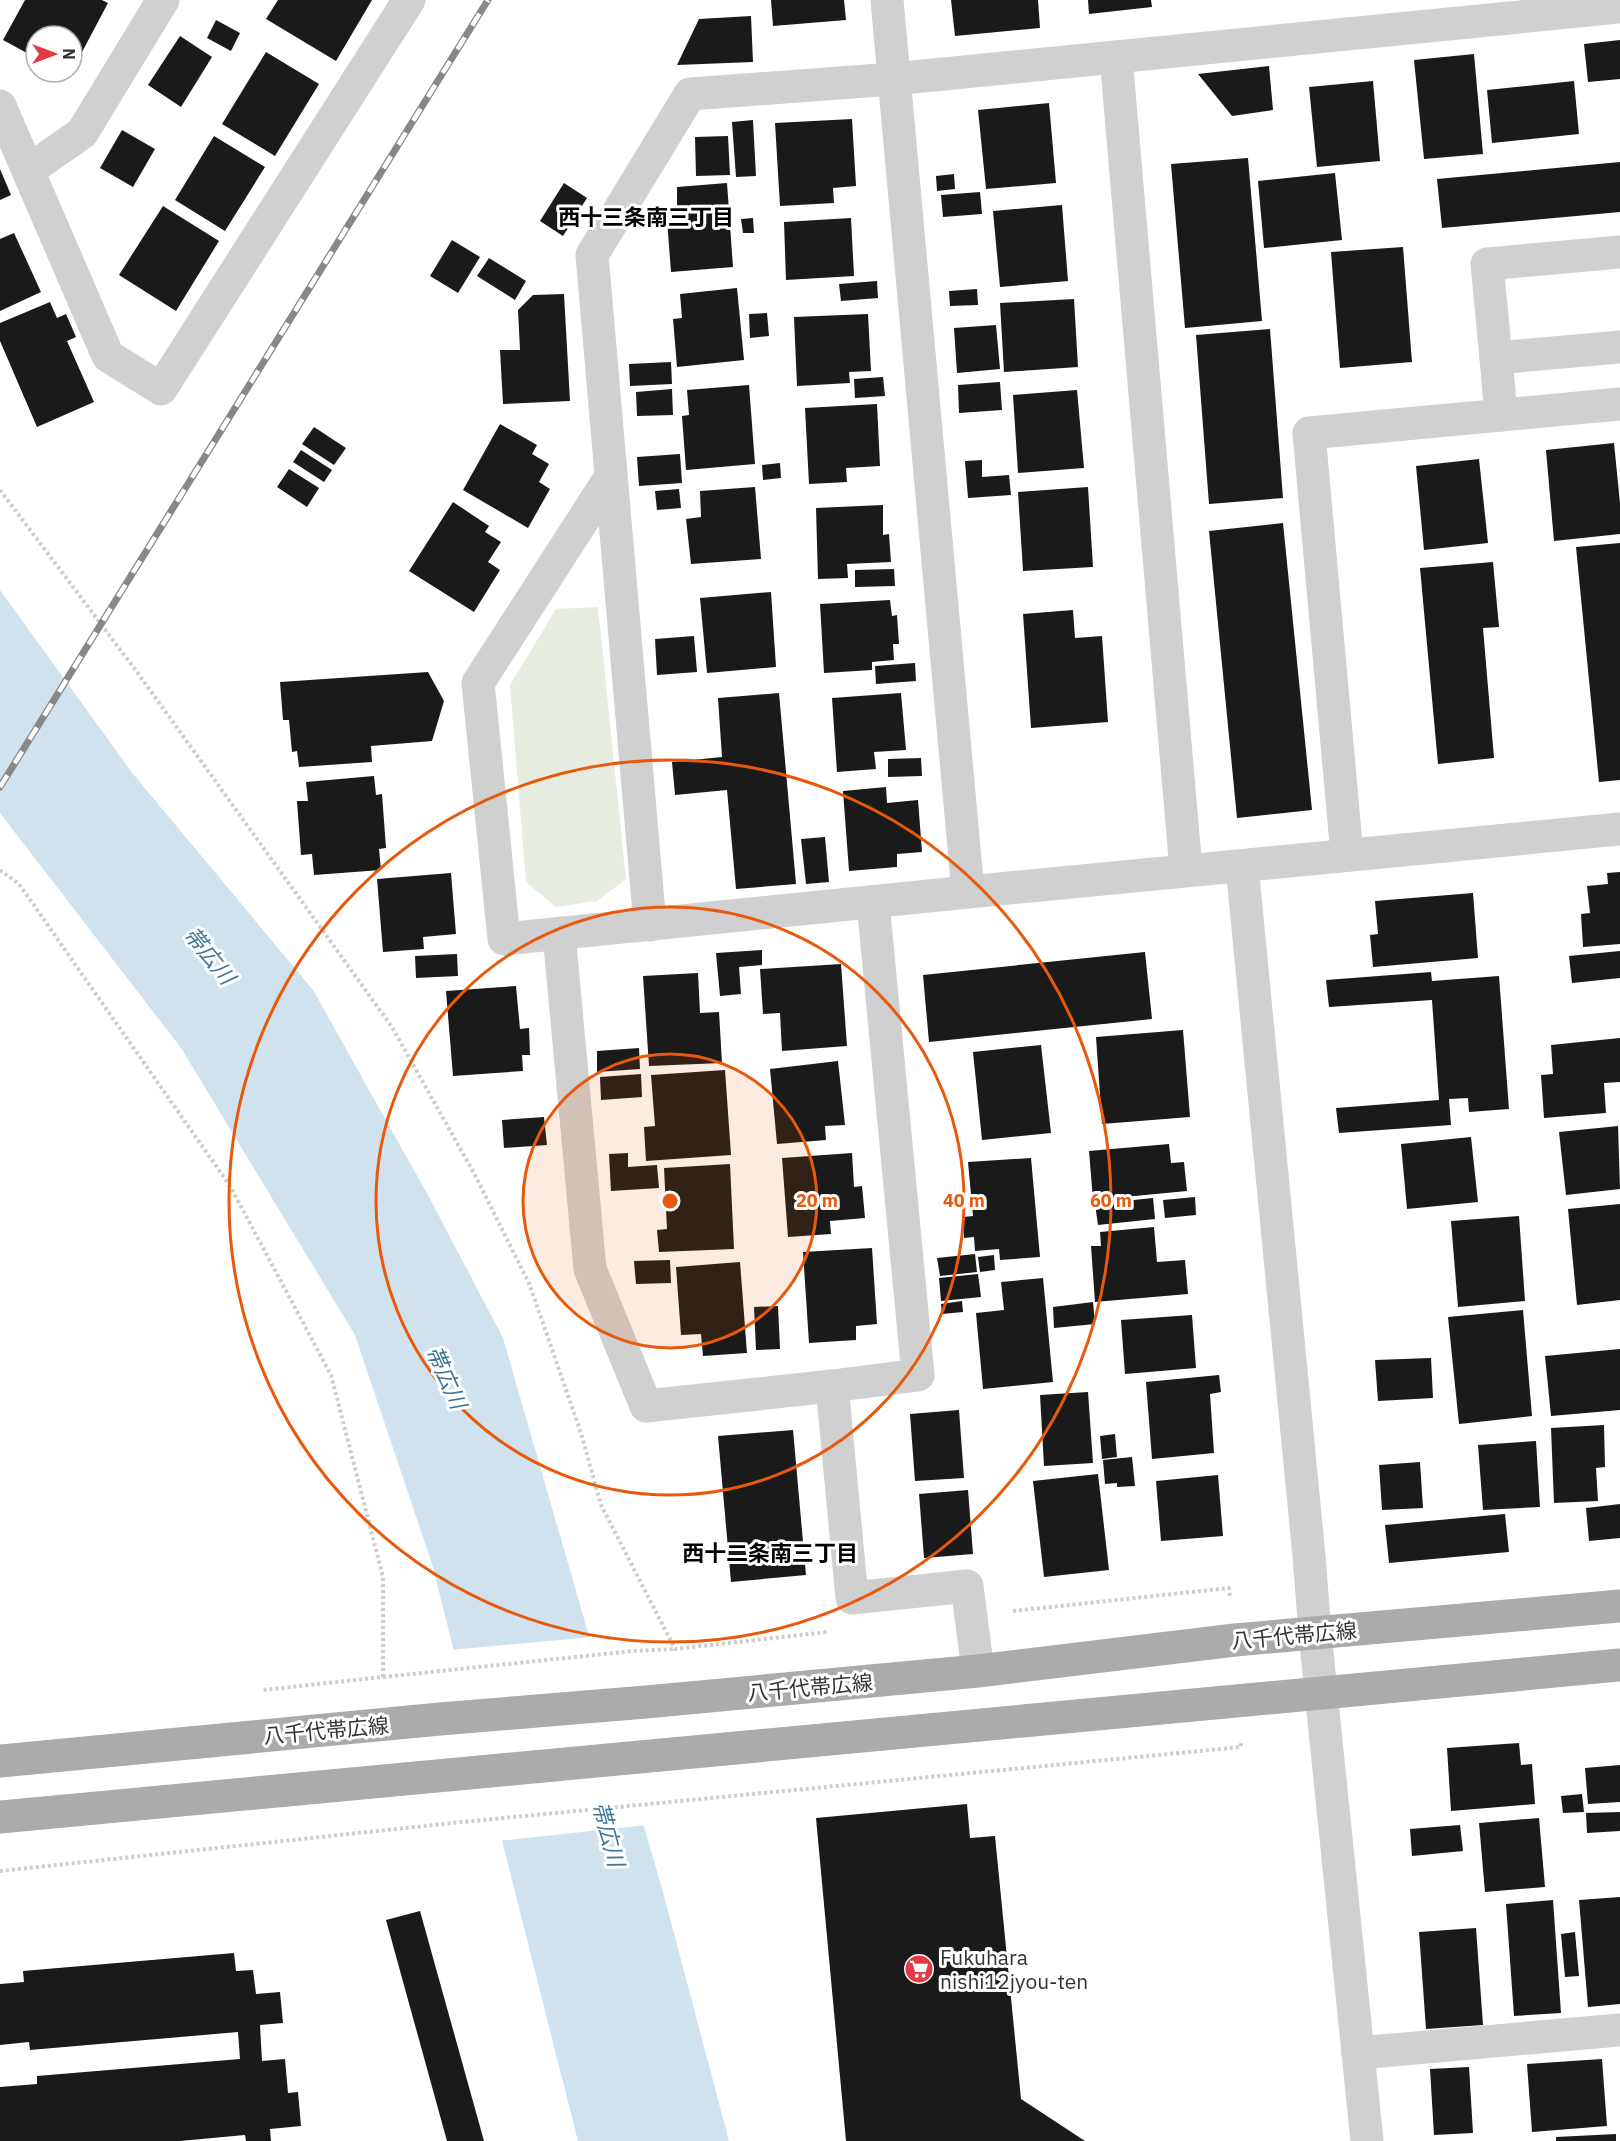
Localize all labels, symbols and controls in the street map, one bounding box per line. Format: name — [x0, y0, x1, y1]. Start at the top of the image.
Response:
north arrow — [24, 24, 84, 84]
text: N — [59, 48, 79, 60]
district label: 西十三条南三丁目 — [558, 202, 734, 231]
water label: 帯広川 — [178, 920, 243, 991]
text: 20 m — [796, 1189, 838, 1212]
text: 40 m — [943, 1189, 985, 1212]
text: 60 m — [1090, 1189, 1132, 1212]
centre of rings — [660, 1191, 680, 1211]
water label: 帯広川 — [420, 1341, 474, 1415]
district label: 西十二条南三丁目 — [682, 1538, 858, 1567]
street label: 八千代帯広線 — [1230, 1616, 1358, 1654]
street label: 八千代帯広線 — [746, 1668, 874, 1706]
street label: 八千代帯広線 — [262, 1711, 390, 1749]
water label: 帯広川 — [586, 1798, 632, 1872]
place label: Fukuhara nishi12jyou-ten — [940, 1943, 1088, 1995]
supermarket icon: Fukuhara nishi12jyou-ten — [903, 1953, 935, 1985]

